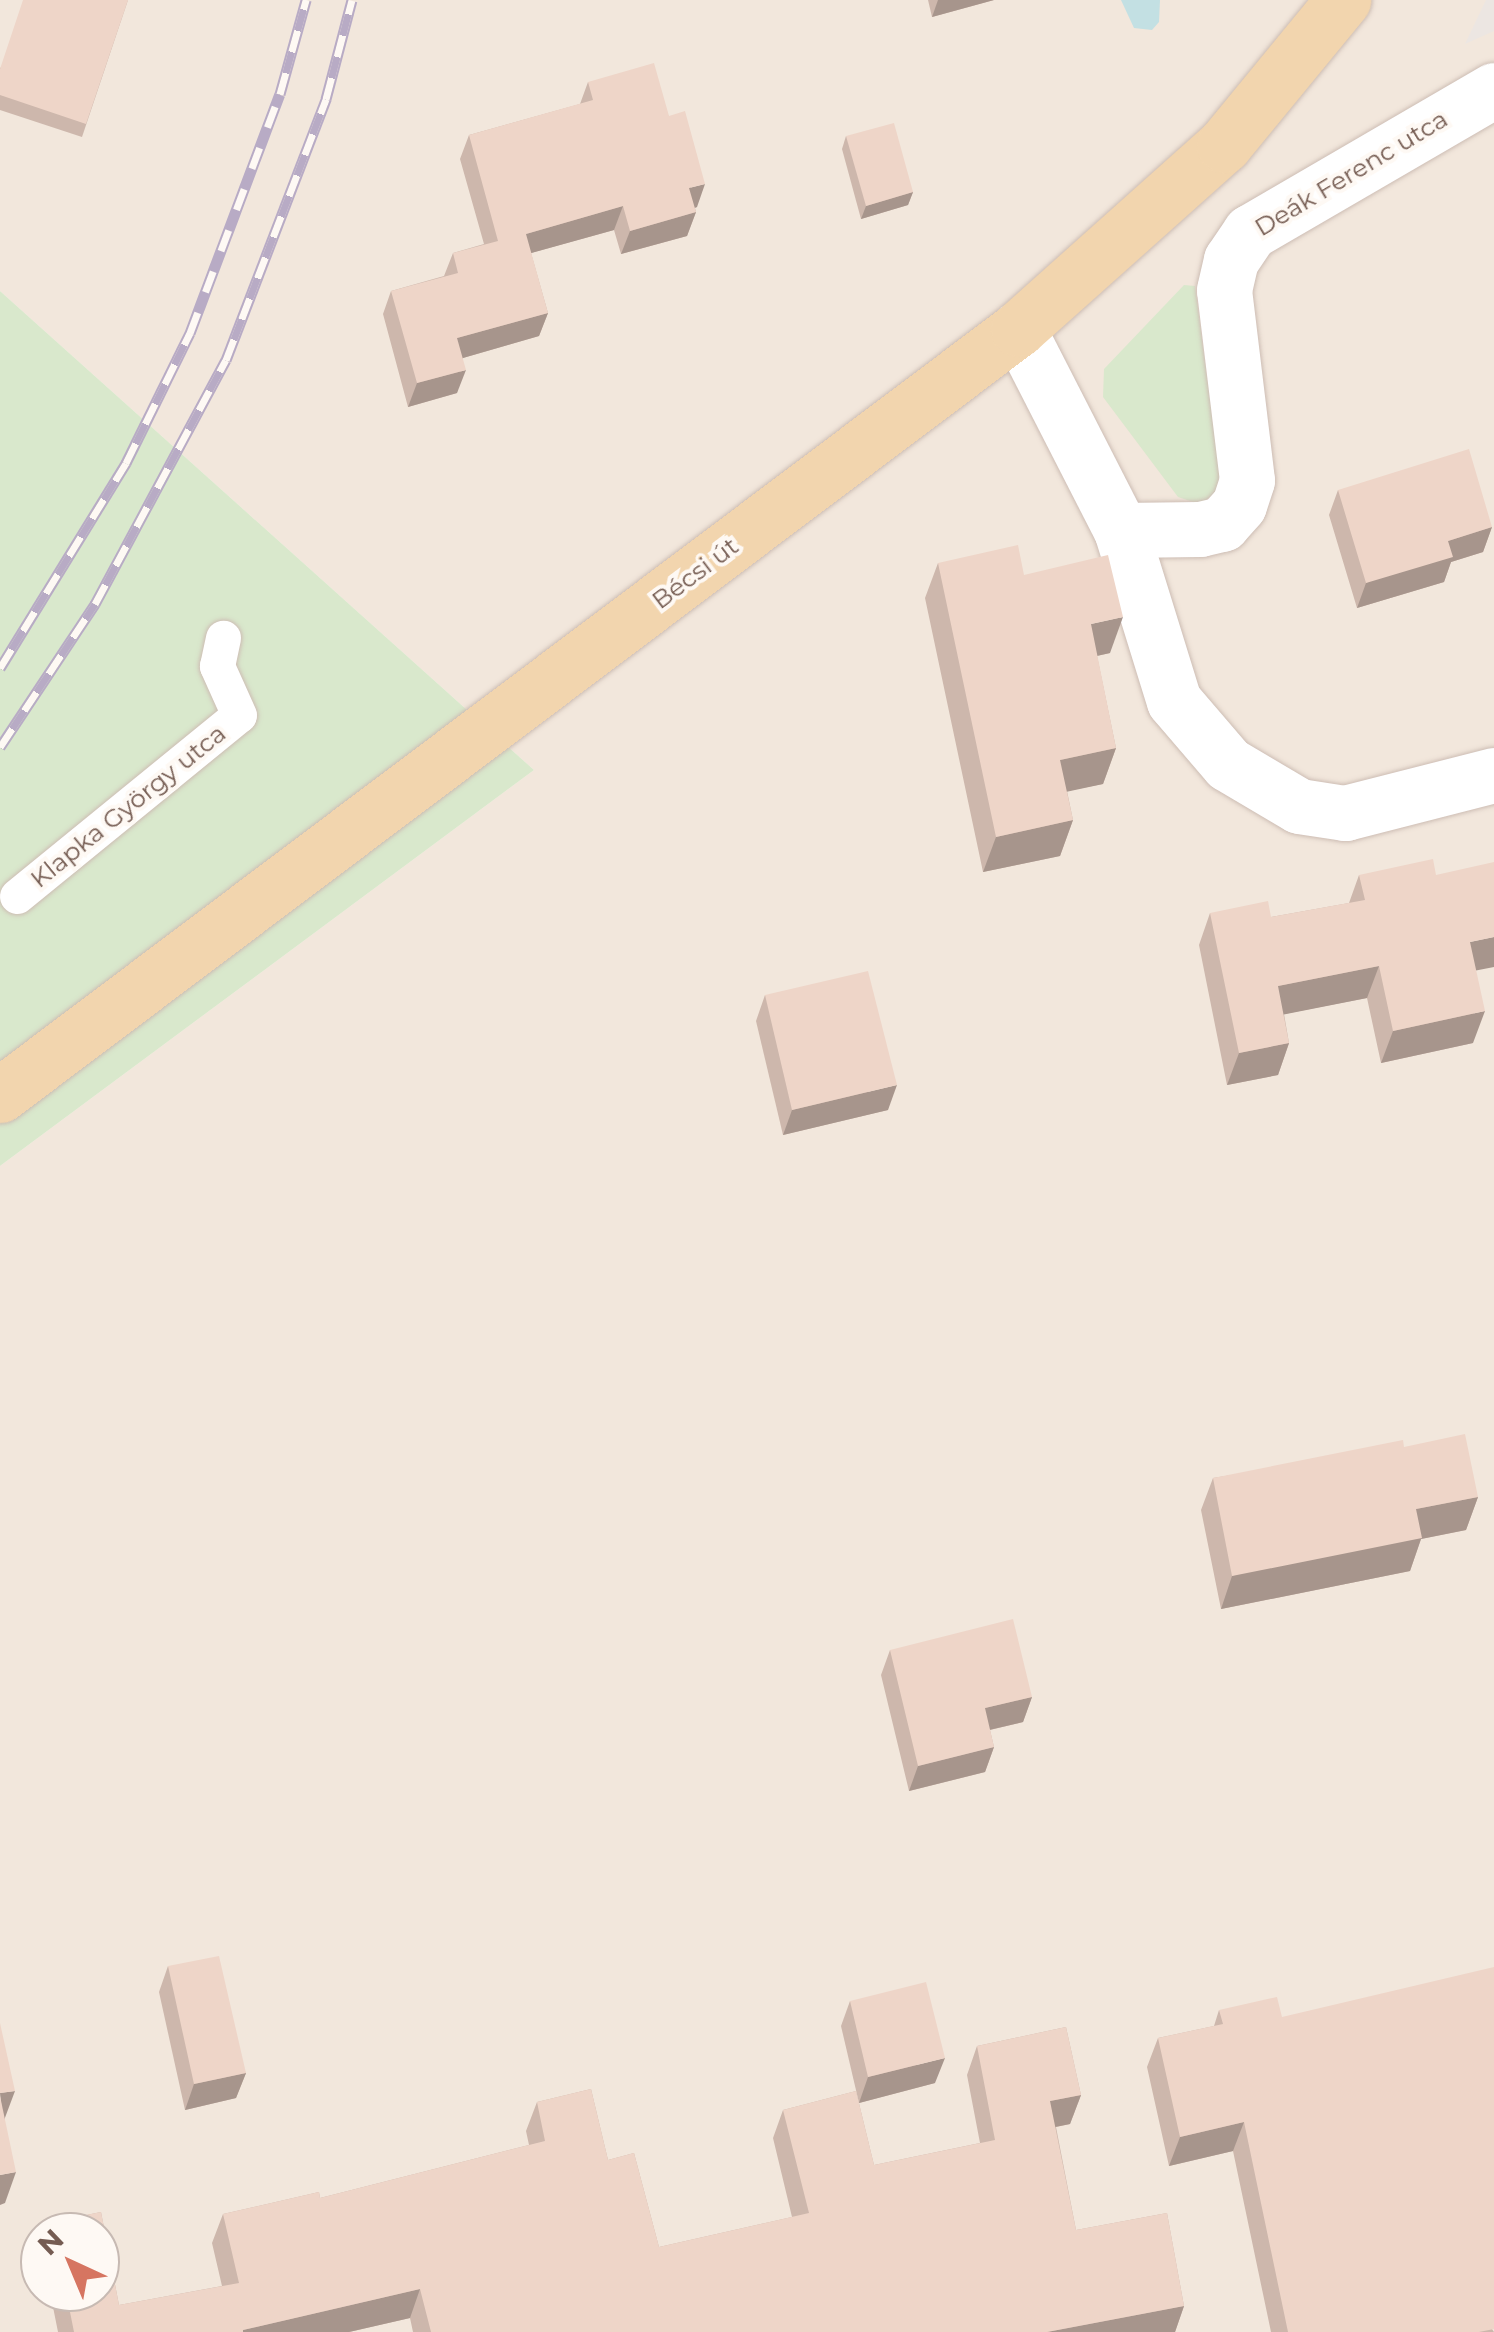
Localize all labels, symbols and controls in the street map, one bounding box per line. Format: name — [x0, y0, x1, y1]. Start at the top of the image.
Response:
street label: Deák Ferenc utca — [1249, 104, 1453, 242]
street label: Bécsi út — [646, 531, 744, 615]
street label: Klapka György utca — [24, 718, 232, 894]
north arrow — [20, 2212, 120, 2312]
text: N — [31, 2222, 70, 2262]

